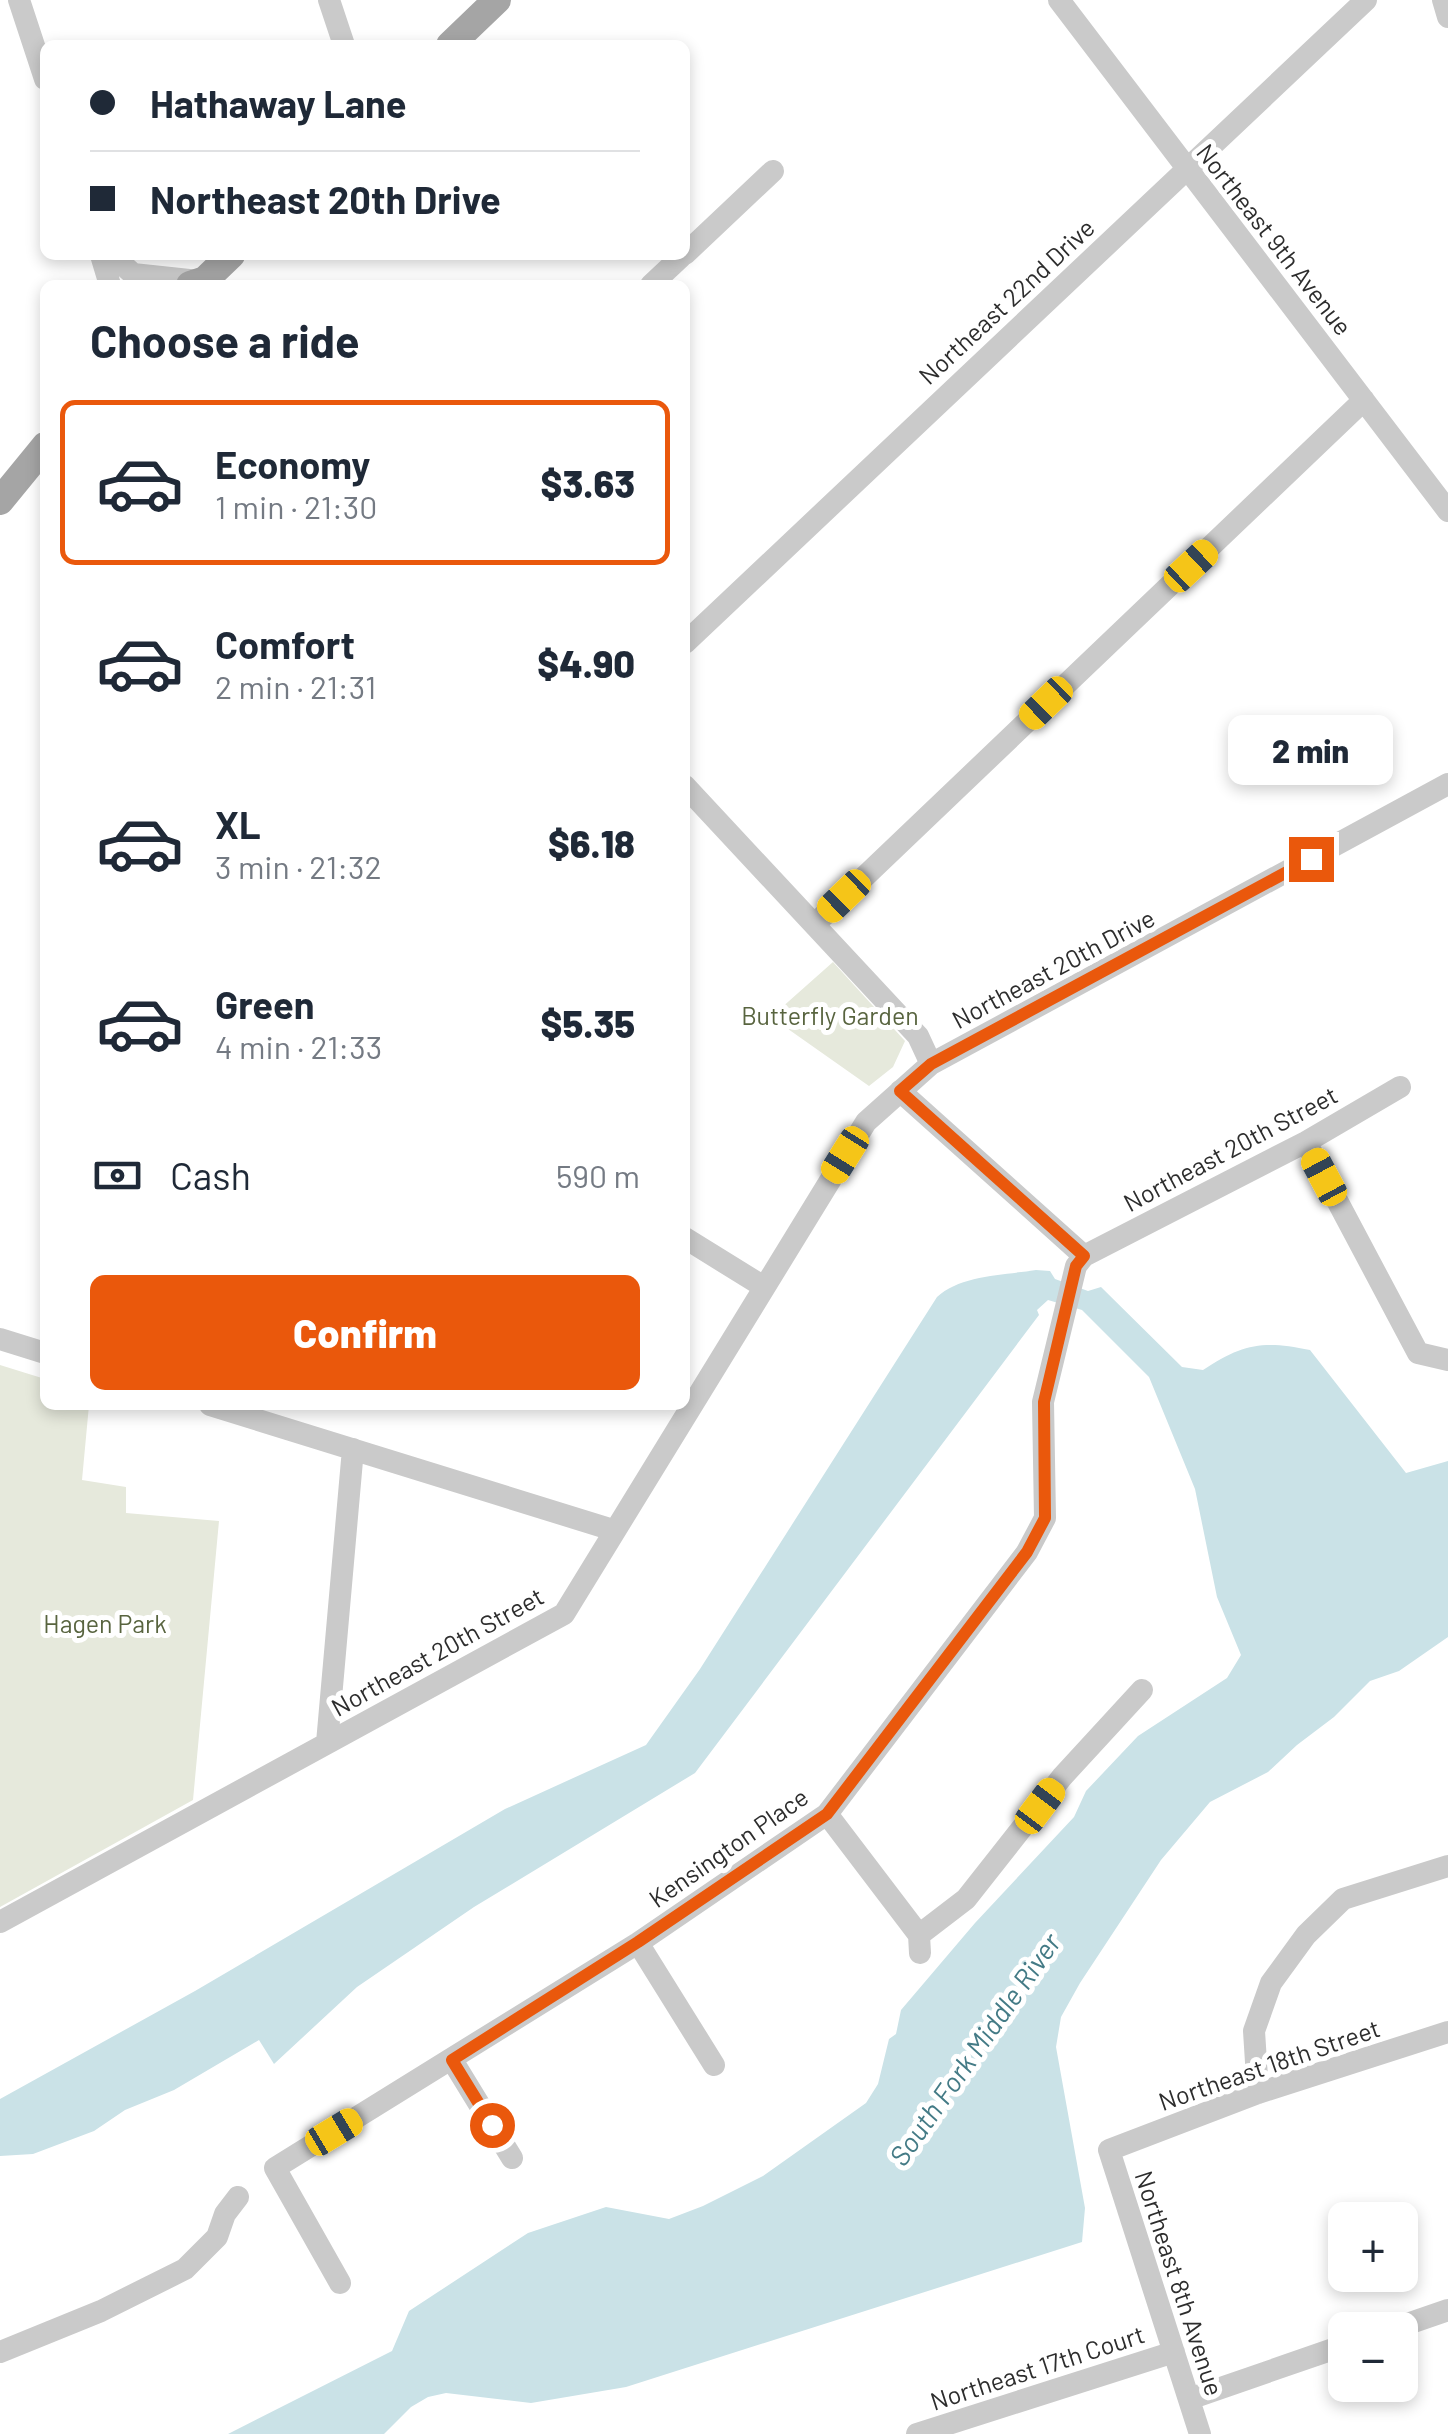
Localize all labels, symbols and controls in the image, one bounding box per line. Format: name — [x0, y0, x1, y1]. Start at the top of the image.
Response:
text: Hathaway Lane — [150, 80, 407, 126]
street label: Northeast 9th Avenue — [1191, 137, 1359, 341]
text: Northeast 20th Drive — [150, 176, 501, 222]
street label: Northeast 22nd Drive — [912, 212, 1100, 390]
text: Choose a ride — [90, 313, 360, 367]
icon: car — [95, 438, 185, 528]
text: Economy — [215, 441, 370, 487]
text: $3.63 — [541, 460, 635, 506]
text: 1 min · 21:30 — [215, 487, 377, 525]
car — [1159, 535, 1223, 597]
icon: car — [95, 618, 185, 708]
text: Comfort — [215, 621, 355, 667]
text: $4.90 — [537, 640, 635, 686]
text: 2 min · 21:31 — [215, 667, 376, 705]
car — [1014, 671, 1078, 735]
callout: 2 min — [1228, 714, 1394, 784]
text: 2 min — [1272, 731, 1349, 769]
icon: car — [95, 798, 185, 888]
text: XL — [215, 801, 261, 847]
text: $6.18 — [548, 820, 635, 866]
route end — [1289, 837, 1334, 882]
text: 3 min · 21:32 — [215, 847, 382, 885]
car — [812, 864, 876, 928]
street label: Northeast 20th Drive — [947, 902, 1159, 1034]
icon: car — [95, 978, 185, 1068]
text: Green — [215, 981, 315, 1027]
text: $5.35 — [541, 1000, 635, 1046]
park label: Butterfly Garden — [741, 1000, 919, 1030]
text: 4 min · 21:33 — [215, 1027, 382, 1065]
street label: Northeast 20th Street — [1118, 1079, 1342, 1217]
car — [816, 1122, 874, 1188]
car — [1297, 1143, 1351, 1211]
icon: cash — [90, 1148, 145, 1203]
text: Cash — [170, 1152, 251, 1198]
text: 590 m — [556, 1156, 640, 1194]
button: Confirm — [90, 1275, 640, 1390]
street label: Northeast 20th Street — [326, 1580, 548, 1722]
park label: Hagen Park — [43, 1608, 167, 1638]
car — [1010, 1773, 1070, 1839]
street label: Kensington Place — [643, 1781, 813, 1913]
water label: South Fork Middle River — [881, 1925, 1068, 2172]
street label: Northeast 18th Street — [1154, 2012, 1384, 2116]
route start — [470, 2103, 515, 2148]
car — [301, 2104, 367, 2160]
street label: Northeast 8th Avenue — [1129, 2167, 1231, 2399]
map controls — [1328, 2202, 1418, 2402]
button: + — [1328, 2202, 1418, 2292]
button: − — [1328, 2312, 1418, 2402]
street label: Northeast 17th Court — [926, 2318, 1148, 2416]

